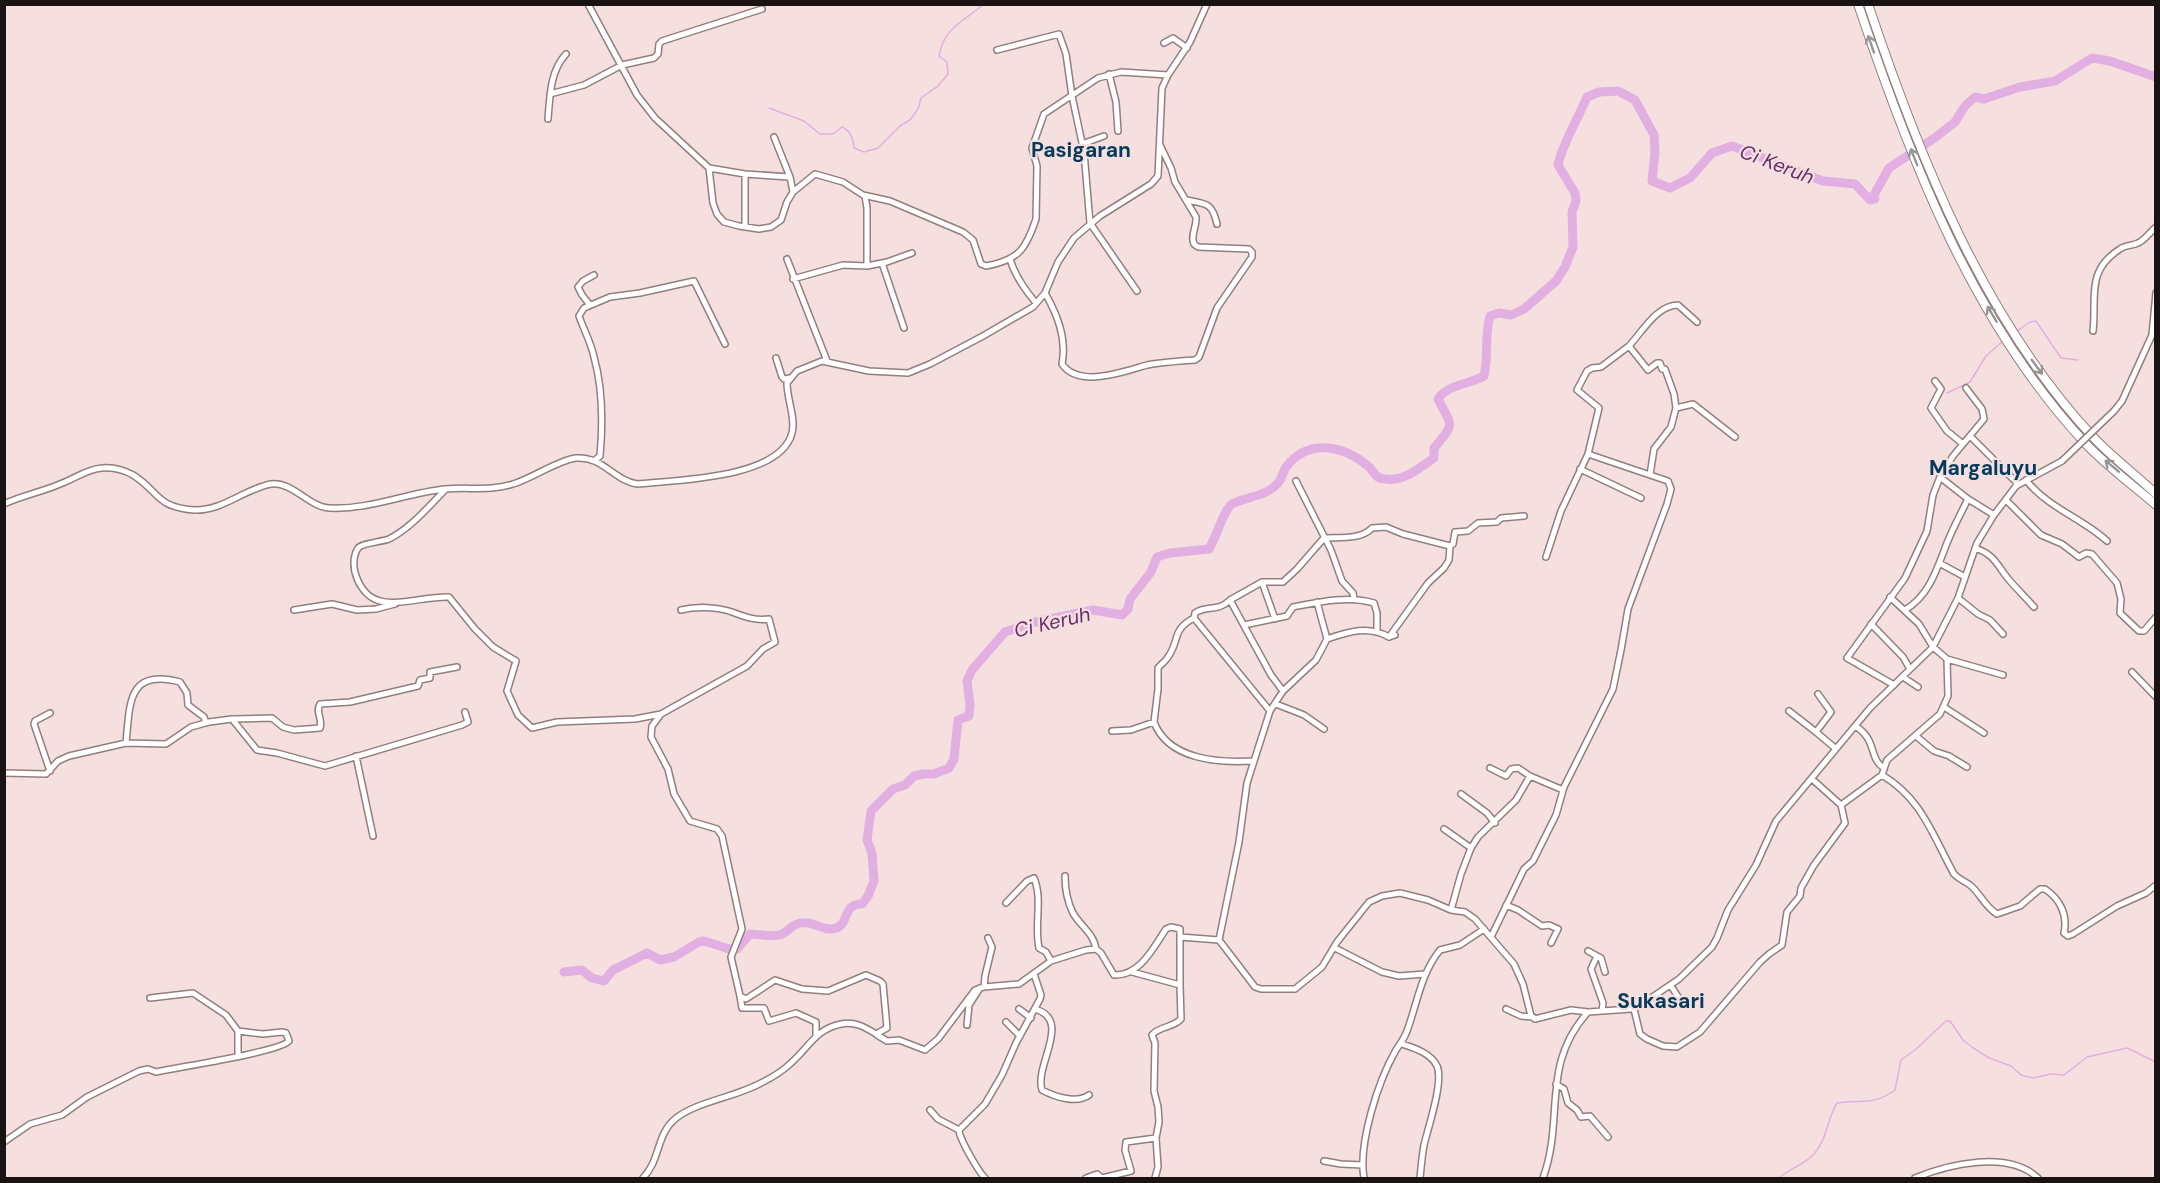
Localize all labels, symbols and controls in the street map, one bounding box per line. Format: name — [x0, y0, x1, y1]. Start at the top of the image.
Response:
one-way arrow — [1865, 35, 1876, 54]
district label: Pasigaran — [1031, 136, 1131, 164]
water label: Ci Keruh — [1736, 138, 1818, 190]
one-way arrow — [1908, 148, 1919, 167]
one-way arrow — [1985, 306, 1997, 323]
one-way arrow — [2031, 358, 2044, 374]
district label: Margaluyu — [1929, 454, 2037, 482]
one-way arrow — [2105, 459, 2120, 473]
water label: Ci Keruh — [1011, 601, 1093, 643]
district label: Sukasari — [1617, 987, 1705, 1015]

